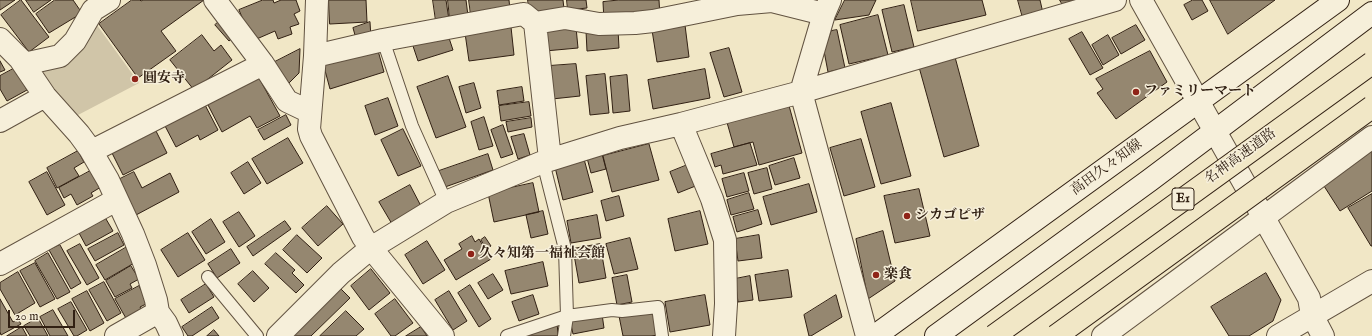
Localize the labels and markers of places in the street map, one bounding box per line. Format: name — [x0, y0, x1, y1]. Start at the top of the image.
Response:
place label: 圓安寺 — [143, 71, 185, 87]
marker: 圓安寺 — [130, 74, 140, 84]
place label: ファミリーマート — [1144, 84, 1256, 100]
marker: ファミリーマート — [1131, 87, 1141, 97]
place label: シカゴピザ — [915, 208, 985, 224]
marker: シカゴピザ — [902, 211, 912, 221]
place label: 久々知第一福祉会館 — [479, 246, 605, 262]
marker: 久々知第一福祉会館 — [466, 249, 476, 259]
place label: 楽食 — [884, 267, 912, 283]
marker: 楽食 — [871, 270, 881, 280]

